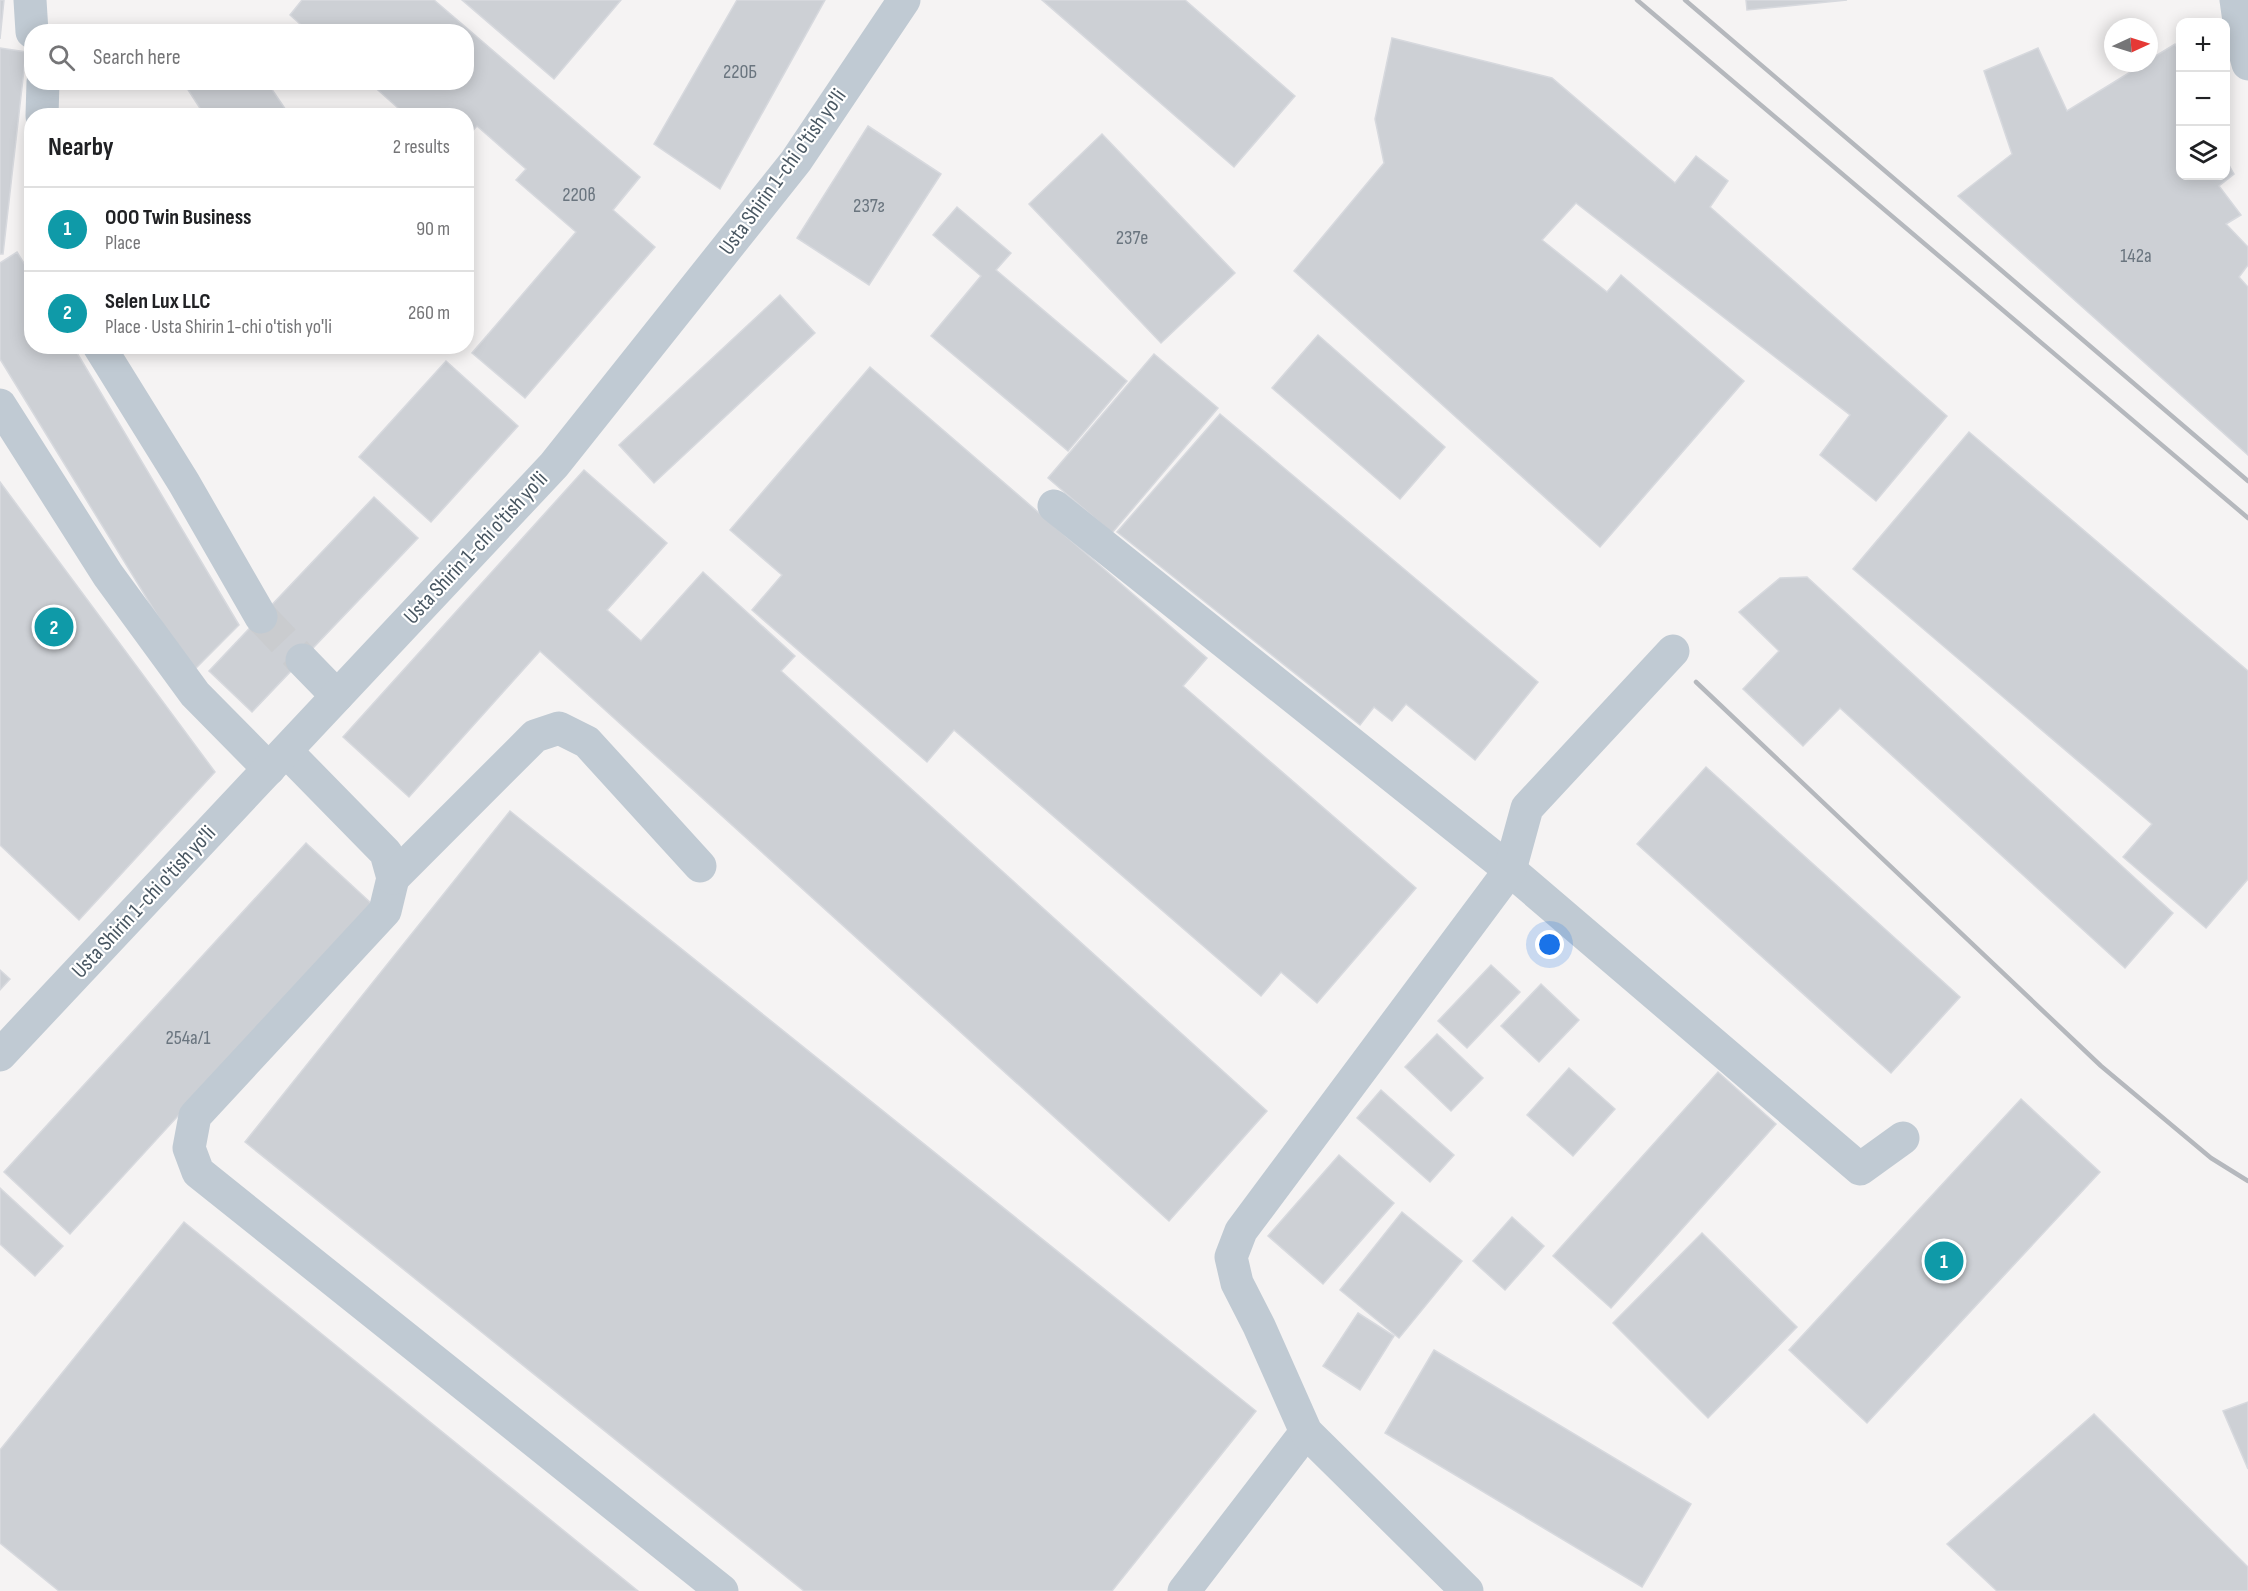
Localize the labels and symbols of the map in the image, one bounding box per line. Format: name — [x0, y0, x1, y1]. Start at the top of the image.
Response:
north arrow — [2104, 18, 2158, 72]
house number: 220Б — [723, 60, 757, 84]
street label: Usta Shirin 1-chi o'tish yo'li — [714, 84, 852, 260]
house number: 220в — [562, 183, 596, 207]
house number: 237г — [853, 194, 885, 218]
house number: 237e — [1116, 226, 1148, 250]
house number: 142a — [2120, 244, 2152, 268]
street label: Usta Shirin 1-chi o'tish yo'li — [398, 466, 554, 630]
pin: 2 — [34, 604, 74, 650]
street label: Usta Shirin 1-chi o'tish yo'li — [66, 820, 222, 984]
your location — [1535, 930, 1564, 959]
house number: 254a/1 — [165, 1026, 211, 1050]
pin: 1 — [1924, 1238, 1964, 1284]

